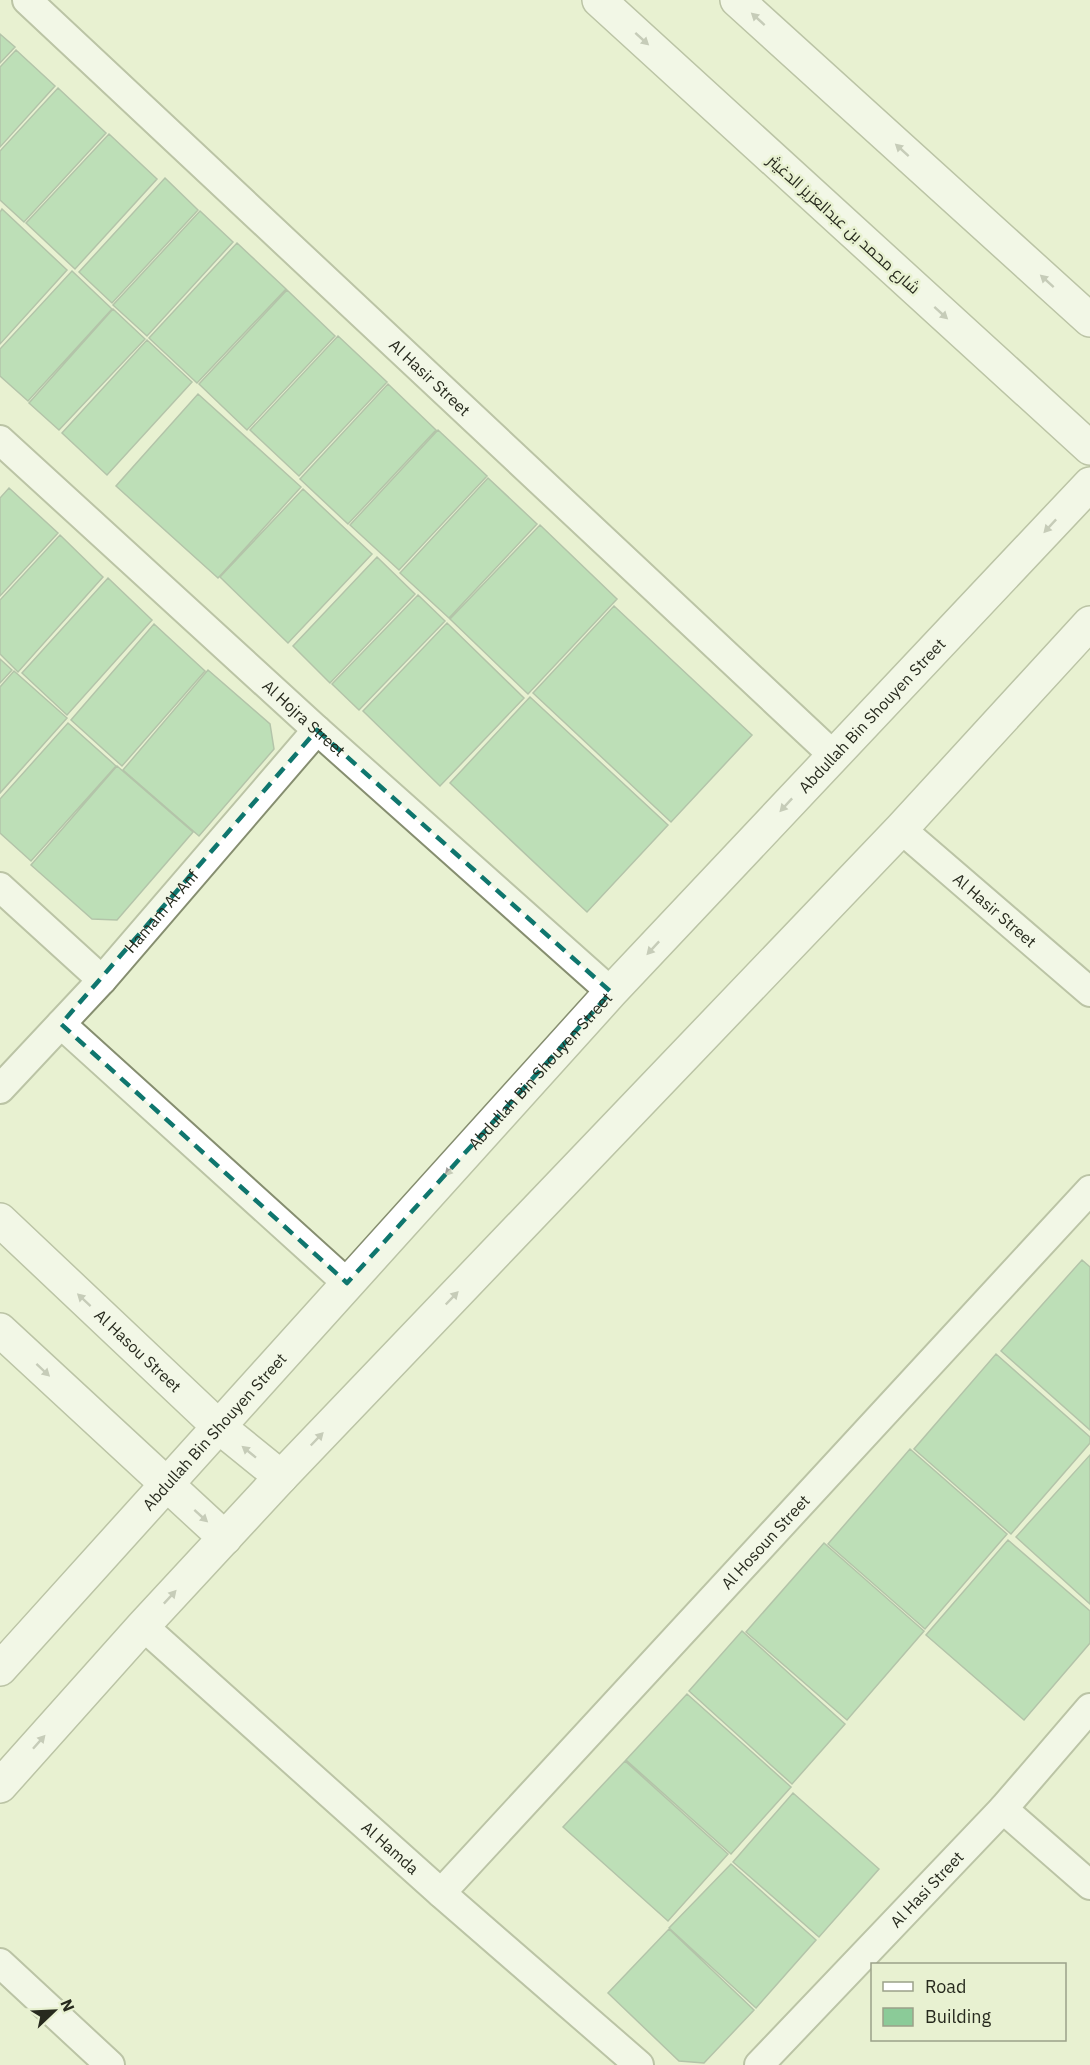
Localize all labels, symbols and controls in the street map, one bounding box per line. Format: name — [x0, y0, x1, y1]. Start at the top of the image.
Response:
one-way arrow — [751, 13, 766, 26]
one-way arrow — [635, 32, 649, 46]
one-way arrow — [895, 144, 910, 157]
street label: شارع محمد بن عبدالعزيز الدغيثر — [761, 149, 924, 299]
one-way arrow — [1039, 274, 1054, 288]
one-way arrow — [933, 306, 948, 319]
street label: Al Hasir Street — [385, 335, 475, 420]
one-way arrow — [1044, 518, 1057, 533]
street label: Abdullah Bin Shouyen Street — [794, 634, 949, 797]
street label: Al Hojra Street — [259, 675, 350, 761]
one-way arrow — [779, 798, 793, 813]
street label: Hamam Al Anf — [120, 866, 202, 957]
street label: Al Hasir Street — [949, 869, 1041, 951]
one-way arrow — [646, 940, 660, 955]
street label: Abdullah Bin Shouyen Street — [464, 988, 616, 1154]
one-way arrow — [444, 1162, 458, 1177]
one-way arrow — [445, 1291, 459, 1306]
one-way arrow — [77, 1293, 91, 1307]
street label: Al Hasou Street — [91, 1305, 186, 1396]
street label: Abdullah Bin Shouyen Street — [138, 1349, 291, 1514]
one-way arrow — [35, 1363, 50, 1377]
one-way arrow — [310, 1432, 324, 1447]
one-way arrow — [241, 1445, 257, 1458]
street label: Al Hosoun Street — [717, 1490, 814, 1593]
one-way arrow — [194, 1509, 209, 1523]
one-way arrow — [163, 1590, 177, 1605]
one-way arrow — [32, 1735, 45, 1750]
street label: Al Hamda — [358, 1817, 423, 1879]
street label: Al Hasi Street — [886, 1847, 968, 1931]
legend — [871, 1963, 1066, 2041]
text: Road — [925, 1975, 966, 1998]
north arrow — [24, 1981, 84, 2041]
text: N — [56, 1996, 79, 2014]
text: Building — [925, 2005, 992, 2028]

